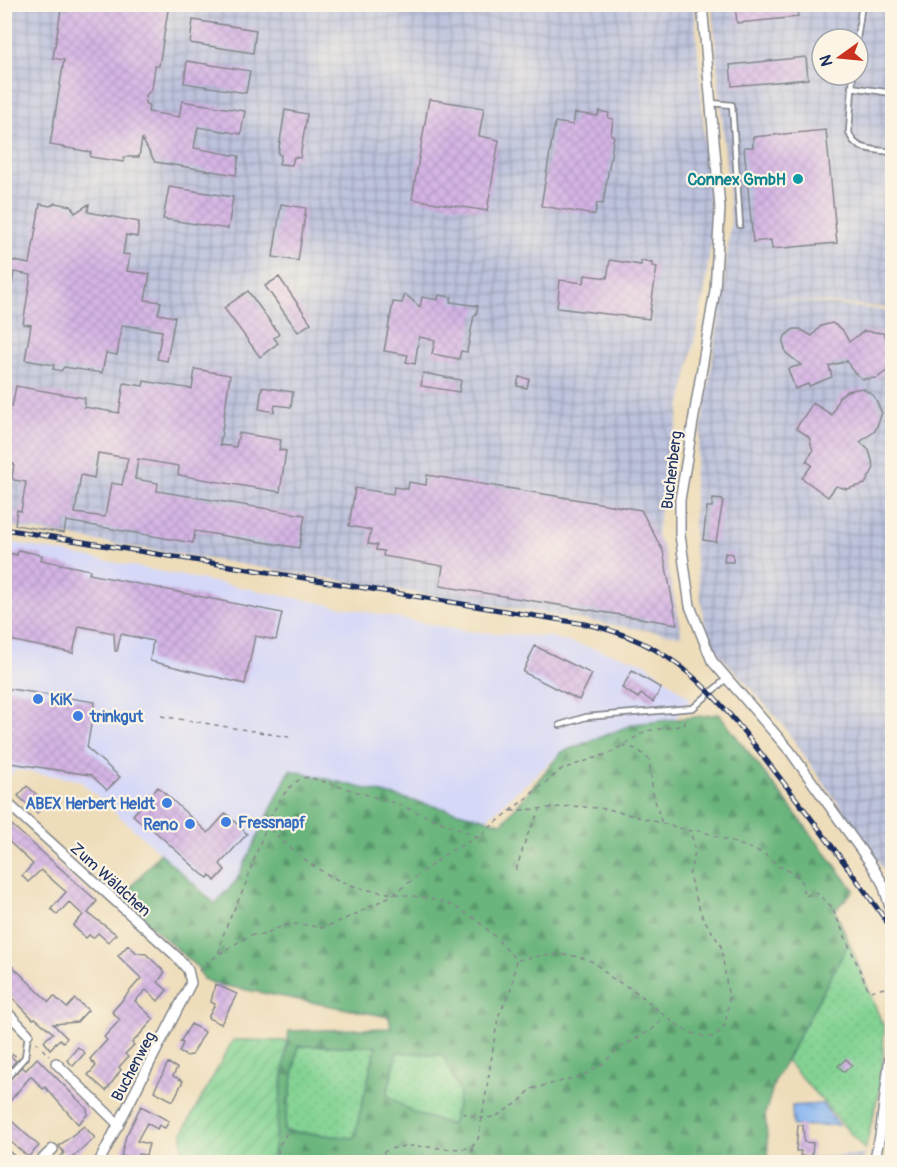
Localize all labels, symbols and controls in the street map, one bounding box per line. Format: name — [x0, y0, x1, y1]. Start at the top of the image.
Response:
north arrow — [810, 27, 870, 87]
text: N — [815, 53, 838, 68]
place label: Connex GmbH — [687, 170, 786, 190]
marker: Connex GmbH — [791, 172, 805, 186]
street label: Buchenberg — [657, 430, 687, 510]
place label: KiK — [50, 690, 72, 710]
marker: KiK — [31, 692, 45, 706]
place label: trinkgut — [89, 707, 144, 727]
marker: trinkgut — [71, 709, 85, 723]
place label: ABEX Herbert Heldt — [25, 794, 156, 814]
marker: ABEX Herbert Heldt — [160, 796, 174, 810]
place label: Fressnapf — [238, 813, 306, 833]
place label: Reno — [143, 815, 178, 835]
marker: Fressnapf — [219, 815, 233, 829]
marker: Reno — [183, 817, 197, 831]
street label: Zum Wäldchen — [66, 838, 155, 921]
street label: Buchenweg — [107, 1028, 161, 1105]

